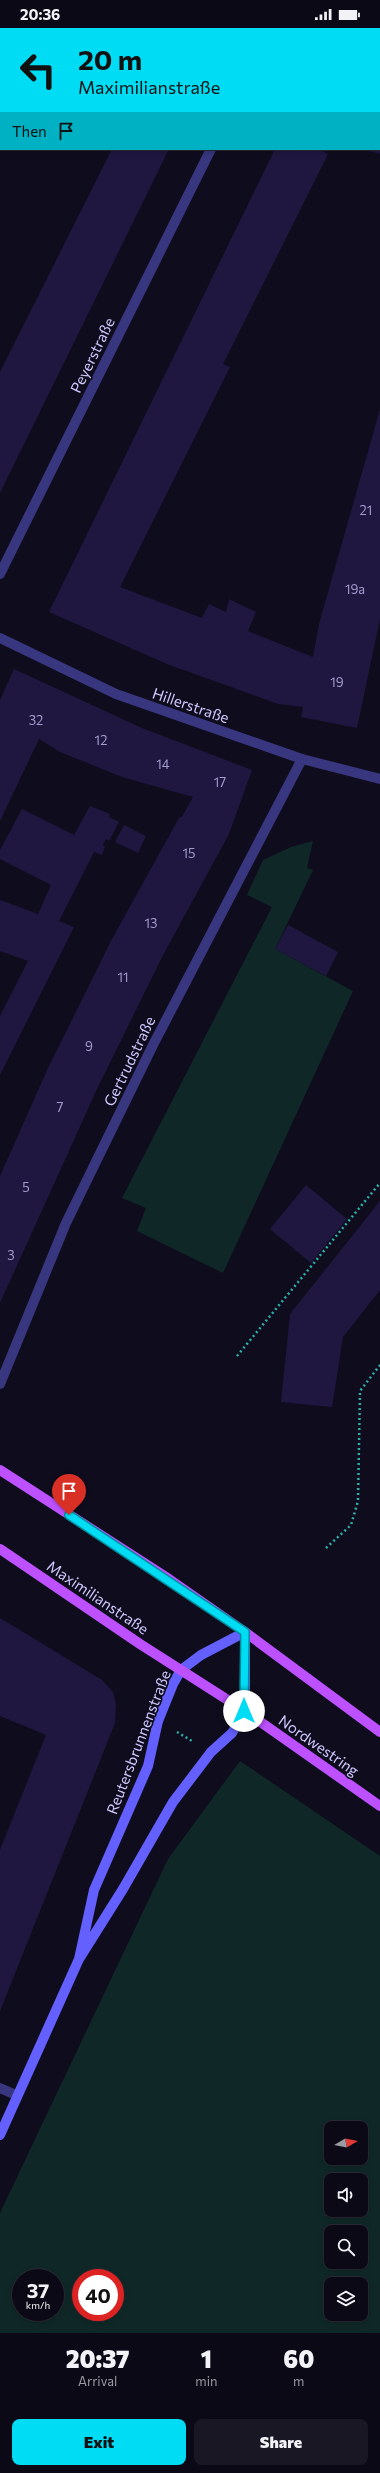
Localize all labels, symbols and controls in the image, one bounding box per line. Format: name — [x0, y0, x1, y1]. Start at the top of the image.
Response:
text: 20:36 — [20, 5, 60, 23]
text: 20 m — [78, 42, 142, 76]
icon: left — [12, 44, 64, 96]
text: Maximilianstraße — [78, 76, 220, 98]
icon: arrive — [55, 120, 77, 142]
text: Then — [12, 122, 47, 140]
street label: Peyerstraße — [66, 314, 118, 396]
house number: 21 — [360, 502, 372, 518]
house number: 19a — [345, 581, 365, 597]
house number: 19 — [330, 674, 344, 690]
street label: Hillerstraße — [150, 683, 232, 727]
house number: 32 — [29, 712, 43, 728]
house number: 12 — [95, 732, 107, 748]
house number: 14 — [156, 756, 170, 772]
house number: 17 — [214, 774, 226, 790]
house number: 15 — [182, 845, 196, 861]
house number: 13 — [145, 915, 157, 931]
house number: 11 — [117, 969, 129, 985]
street label: Gertrudstraße — [99, 1013, 159, 1109]
house number: 9 — [85, 1038, 93, 1054]
house number: 7 — [57, 1099, 64, 1115]
house number: 5 — [22, 1179, 30, 1195]
house number: 3 — [7, 1247, 15, 1263]
pin — [52, 1474, 86, 1515]
icon: arrive — [58, 1480, 80, 1502]
street label: Maximilianstraße — [44, 1556, 152, 1638]
street label: Reutersbrunnenstraße — [102, 1667, 174, 1817]
position arrow — [223, 1690, 265, 1732]
street label: Nordwestring — [275, 1711, 363, 1779]
north arrow — [324, 2121, 368, 2165]
map controls — [324, 2121, 368, 2321]
button: sound — [324, 2173, 368, 2217]
button: search — [324, 2225, 368, 2269]
speed limit sign: 40 — [72, 2269, 124, 2321]
button: layers — [324, 2277, 368, 2321]
text: 37 — [27, 2278, 49, 2302]
text: km/h — [26, 2299, 50, 2311]
text: 20:37 — [66, 2344, 130, 2373]
text: 1 — [201, 2344, 212, 2373]
text: 60 — [283, 2344, 314, 2373]
text: Arrival — [78, 2373, 117, 2389]
text: min — [195, 2373, 217, 2389]
text: m — [293, 2373, 304, 2389]
button: Exit — [12, 2419, 186, 2465]
button: Share — [194, 2419, 368, 2465]

